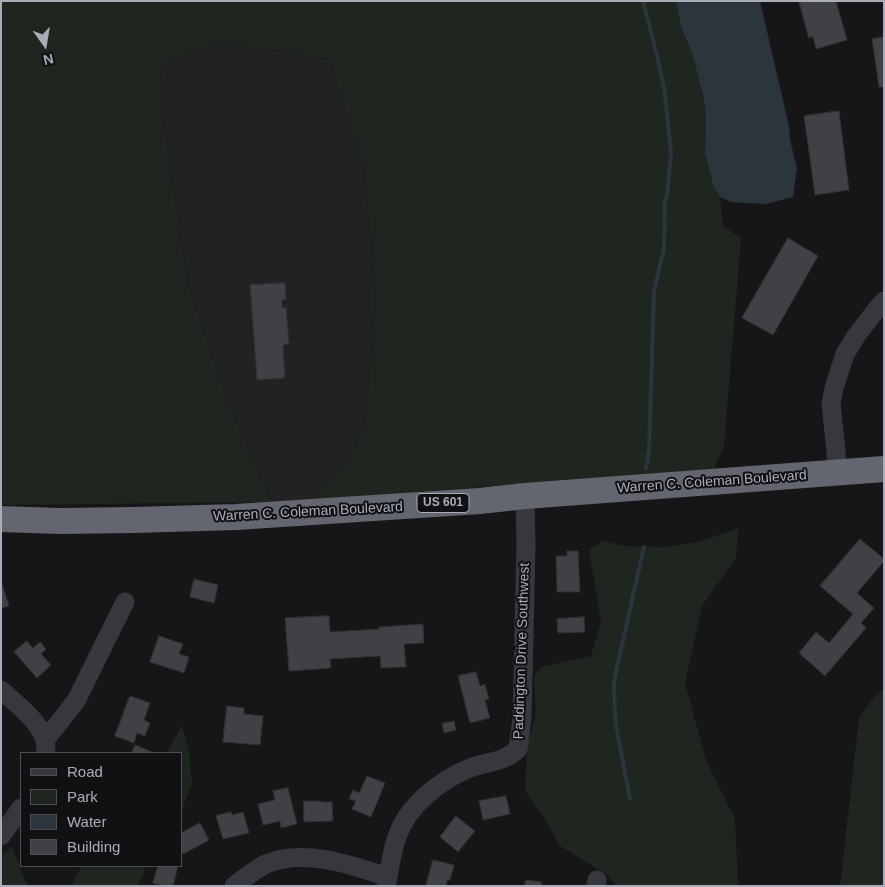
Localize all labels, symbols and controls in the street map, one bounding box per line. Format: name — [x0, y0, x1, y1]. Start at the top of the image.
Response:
north arrow — [20, 20, 70, 70]
text: N — [42, 51, 55, 69]
street label: Warren C. Coleman Boulevard — [617, 467, 807, 497]
road number: US 601 — [417, 493, 469, 512]
street label: Warren C. Coleman Boulevard — [213, 499, 403, 525]
street label: Paddington Drive Southwest — [511, 562, 533, 740]
legend — [20, 752, 182, 867]
text: Road — [67, 763, 103, 780]
text: Park — [67, 788, 98, 805]
text: Water — [67, 813, 106, 830]
text: Building — [67, 838, 120, 855]

